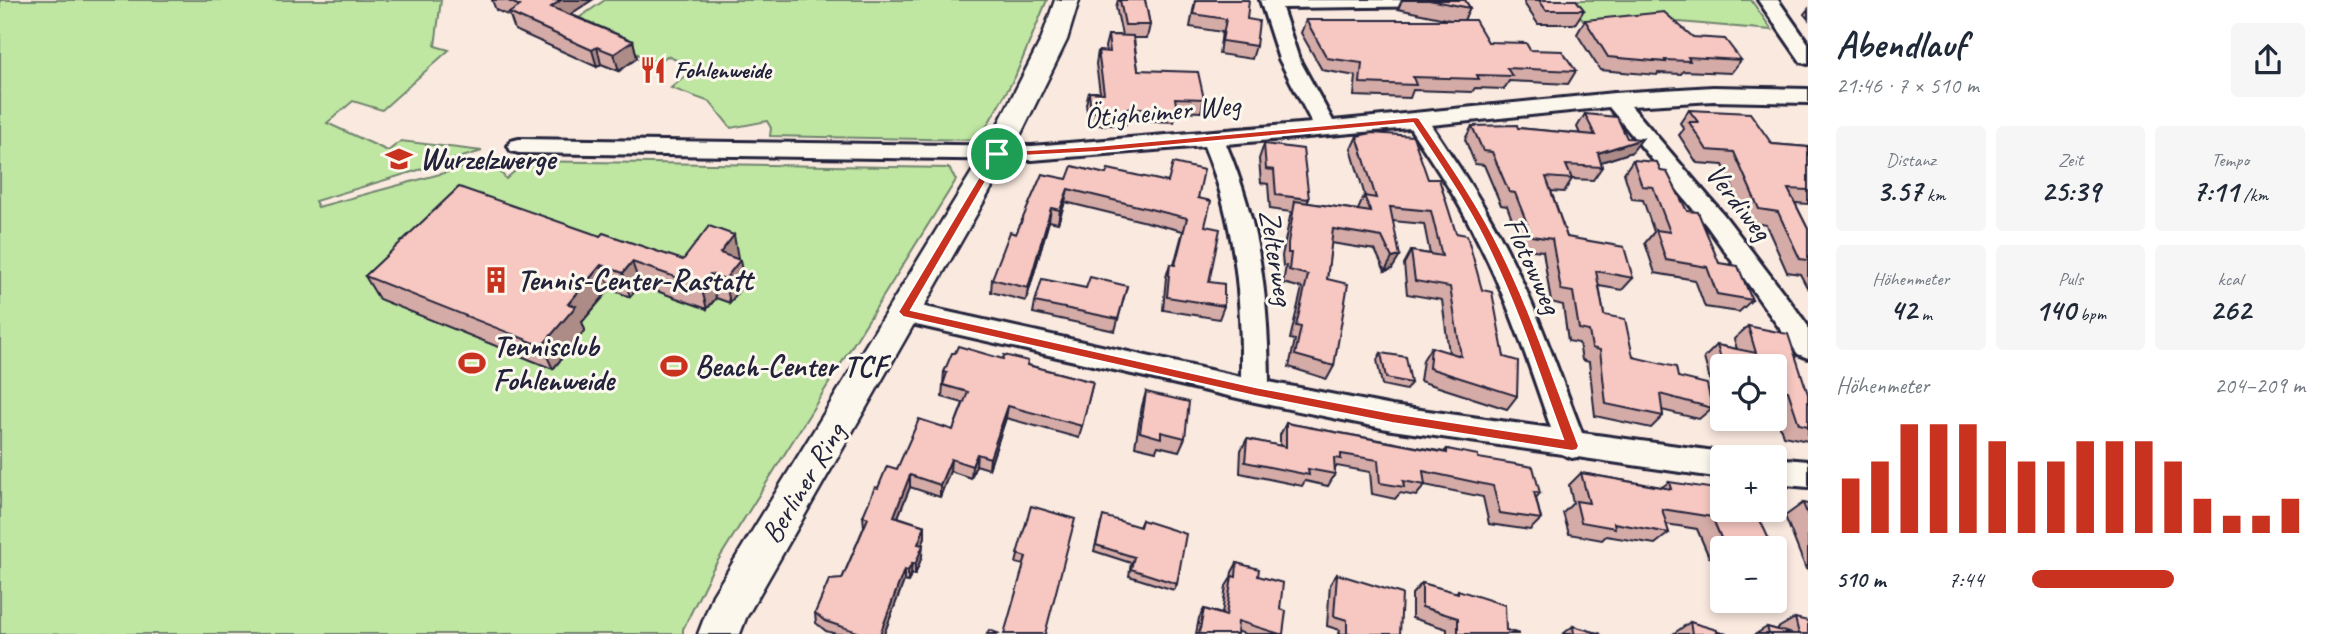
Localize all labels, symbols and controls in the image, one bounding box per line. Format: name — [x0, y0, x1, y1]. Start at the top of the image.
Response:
text: Abendlauf — [1836, 21, 1966, 68]
button: share — [2231, 23, 2305, 97]
restaurant icon: Fohlenweide — [638, 55, 668, 85]
place label: Fohlenweide — [674, 55, 773, 85]
text: 21:46 · 7 × 510 m — [1836, 71, 1979, 100]
street label: Ötigheimer Weg — [1082, 85, 1244, 137]
pin — [967, 124, 1027, 184]
icon: arrive — [978, 135, 1016, 173]
place label: Wurzelzwerge — [420, 140, 558, 178]
school or university icon: Wurzelzwerge — [384, 144, 414, 174]
text: Distanz — [1886, 148, 1936, 172]
text: Zeit — [2058, 148, 2083, 172]
text: Tempo — [2211, 148, 2249, 172]
street label: Verdiweg — [1697, 156, 1782, 249]
text: 3.57 — [1876, 172, 1922, 210]
text: 25:39 — [2041, 172, 2100, 210]
text: 7:11 — [2192, 172, 2239, 210]
text: km — [1922, 183, 1945, 207]
text: /km — [2239, 183, 2268, 207]
street label: Zelterweg — [1251, 207, 1304, 310]
street label: Flotowweg — [1495, 211, 1572, 321]
place label: Tennis-Center-Rastatt — [517, 261, 755, 299]
building icon: Tennis-Center-Rastatt — [481, 265, 511, 295]
text: Höhenmeter — [1872, 267, 1949, 291]
text: Puls — [2058, 267, 2083, 291]
text: kcal — [2218, 267, 2243, 291]
text: 42 — [1890, 291, 1917, 329]
text: 140 — [2035, 291, 2075, 329]
text: 262 — [2210, 291, 2251, 329]
text: m — [1917, 302, 1932, 326]
text: bpm — [2075, 302, 2106, 326]
place label: Tennisclub Fohlenweide — [493, 327, 616, 399]
place label: Beach-Center TCF — [695, 347, 891, 385]
sports icon: Tennisclub Fohlenweide — [457, 348, 487, 378]
sports icon: Beach-Center TCF — [659, 351, 689, 381]
map controls — [1710, 354, 1787, 613]
button: locate — [1710, 354, 1787, 431]
text: Höhenmeter — [1836, 371, 1929, 400]
text: 204–209 m — [2214, 371, 2305, 400]
street label: Berliner Ring — [752, 414, 855, 550]
button: + — [1710, 445, 1787, 522]
button: − — [1710, 536, 1787, 613]
text: 510 m — [1836, 565, 1885, 594]
text: 7:44 — [1948, 565, 1984, 594]

